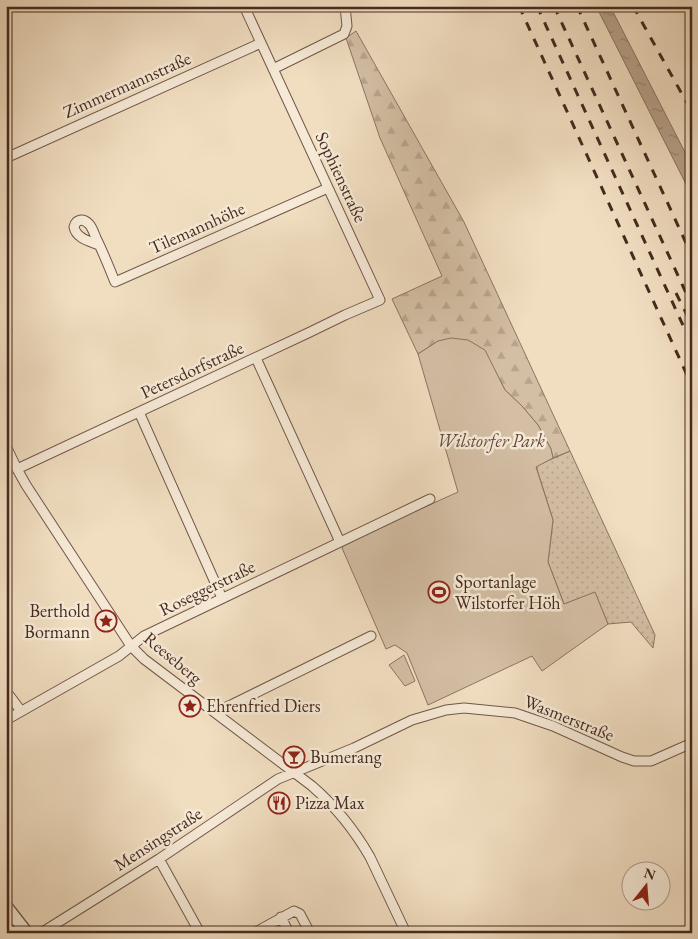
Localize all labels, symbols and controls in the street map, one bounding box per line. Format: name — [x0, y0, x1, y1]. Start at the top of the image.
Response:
street label: Zimmermannstraße — [59, 46, 194, 123]
street label: Sophienstraße — [310, 128, 372, 226]
street label: Tilemannhöhe — [145, 196, 248, 259]
street label: Petersdorfstraße — [137, 336, 247, 403]
park label: Wilstorfer Park — [437, 429, 545, 453]
street label: Roseggerstraße — [155, 554, 259, 621]
place label: Sportanlage Wilstorfer Höh — [455, 570, 561, 614]
sports icon: Sportanlage Wilstorfer Höh — [427, 580, 451, 604]
place label: Berthold Bormann — [24, 599, 91, 643]
place icon: Berthold Bormann — [94, 609, 118, 633]
street label: Reeseberg — [139, 626, 208, 689]
street label: Wasmerstraße — [521, 689, 618, 746]
place icon: Ehrenfried Diers — [178, 694, 202, 718]
place label: Ehrenfried Diers — [206, 694, 321, 717]
bar icon: Bumerang — [282, 745, 306, 769]
place label: Bumerang — [310, 745, 382, 768]
restaurant icon: Pizza Max — [267, 791, 291, 815]
place label: Pizza Max — [295, 791, 365, 814]
street label: Mensingstraße — [109, 802, 206, 876]
north arrow — [620, 862, 670, 912]
text: N — [642, 863, 658, 884]

